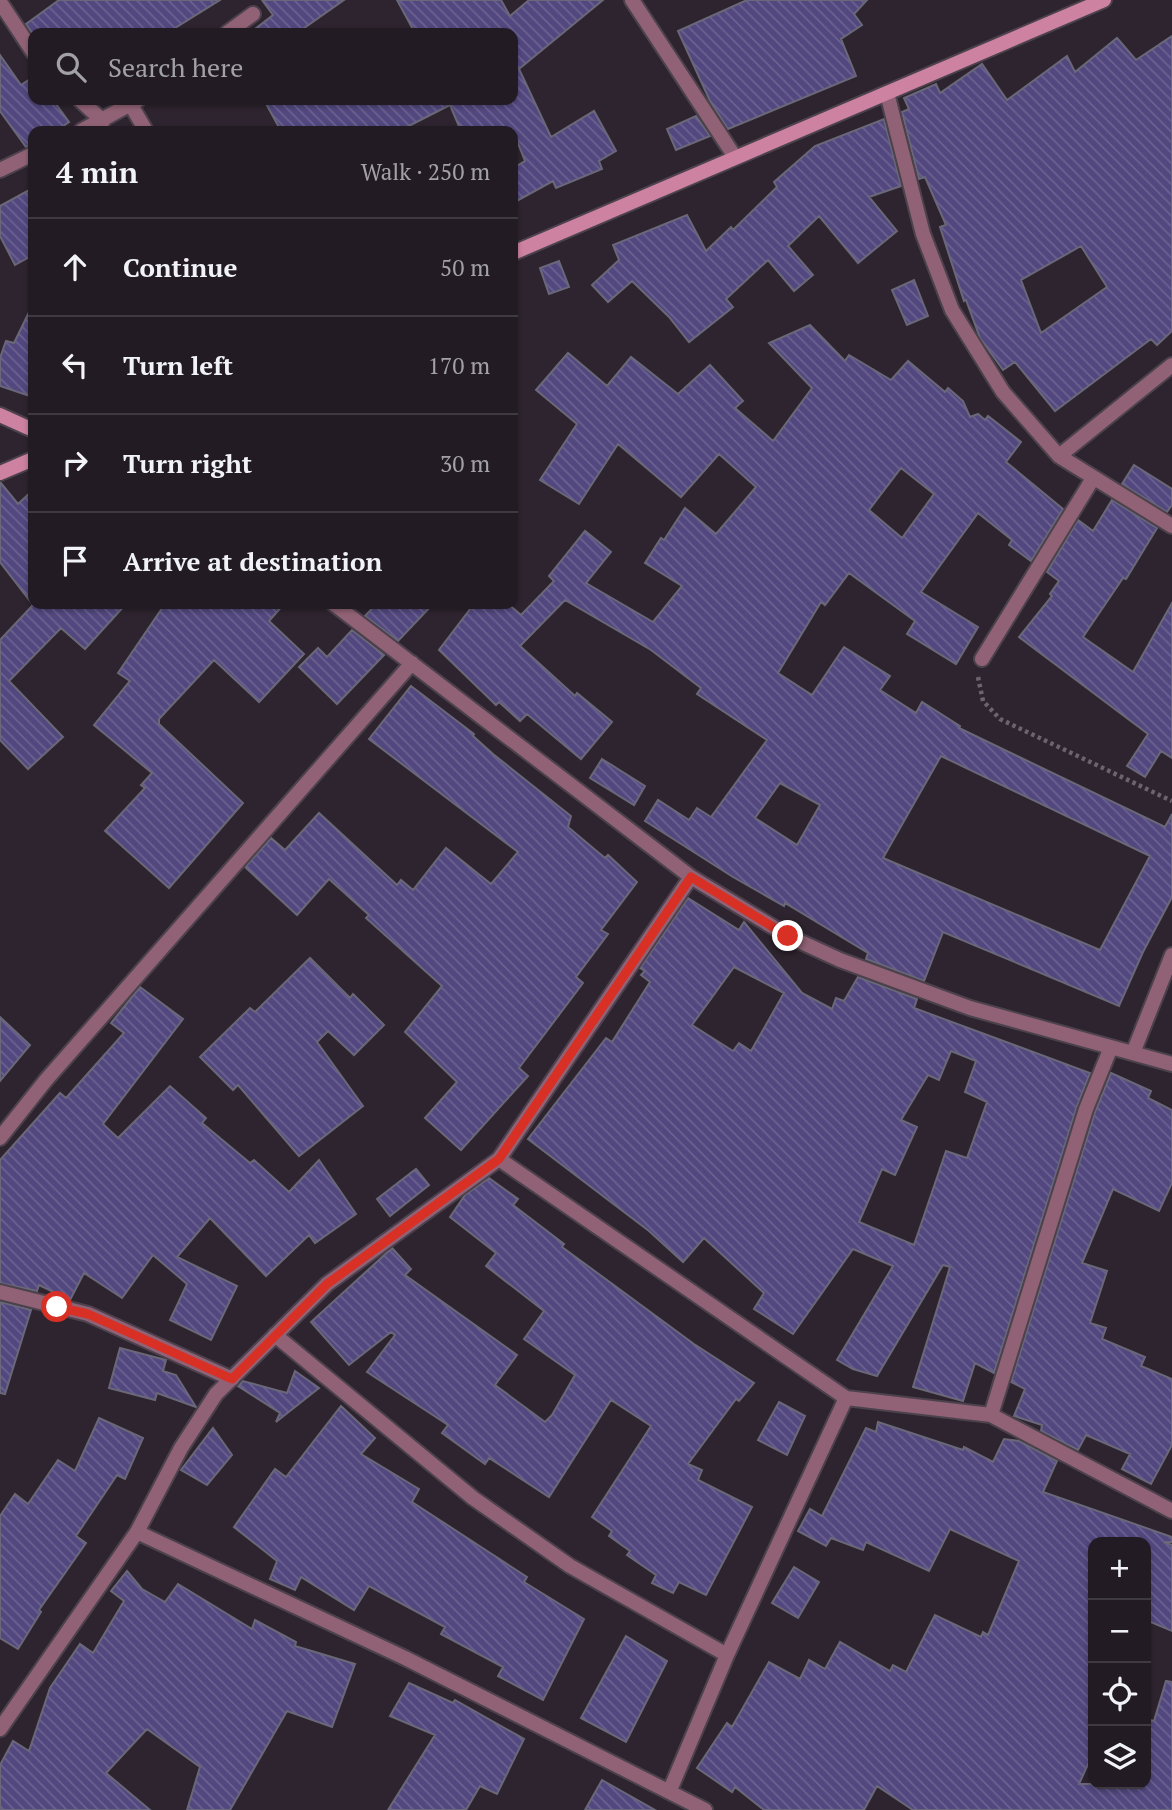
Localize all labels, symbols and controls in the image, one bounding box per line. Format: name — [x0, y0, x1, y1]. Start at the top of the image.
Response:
search box — [28, 28, 518, 105]
icon: search — [52, 48, 90, 86]
text: Search here — [108, 50, 243, 84]
text: 4 min — [56, 152, 138, 192]
text: Walk · 250 m — [361, 156, 490, 187]
icon: ahead — [56, 248, 94, 286]
text: Continue — [123, 250, 237, 284]
text: 50 m — [440, 252, 490, 283]
icon: left — [56, 346, 94, 384]
text: Turn left — [123, 348, 233, 382]
text: 170 m — [428, 350, 490, 381]
icon: right — [56, 444, 94, 482]
text: Turn right — [123, 446, 252, 480]
text: 30 m — [440, 448, 490, 479]
icon: arrive — [56, 542, 94, 580]
text: Arrive at destination — [123, 544, 382, 578]
route end — [772, 920, 803, 951]
route start — [41, 1291, 72, 1322]
map controls — [1088, 1537, 1151, 1789]
button: + — [1088, 1537, 1151, 1600]
button: − — [1088, 1600, 1151, 1663]
button: locate — [1088, 1663, 1151, 1726]
button: layers — [1088, 1726, 1151, 1789]

